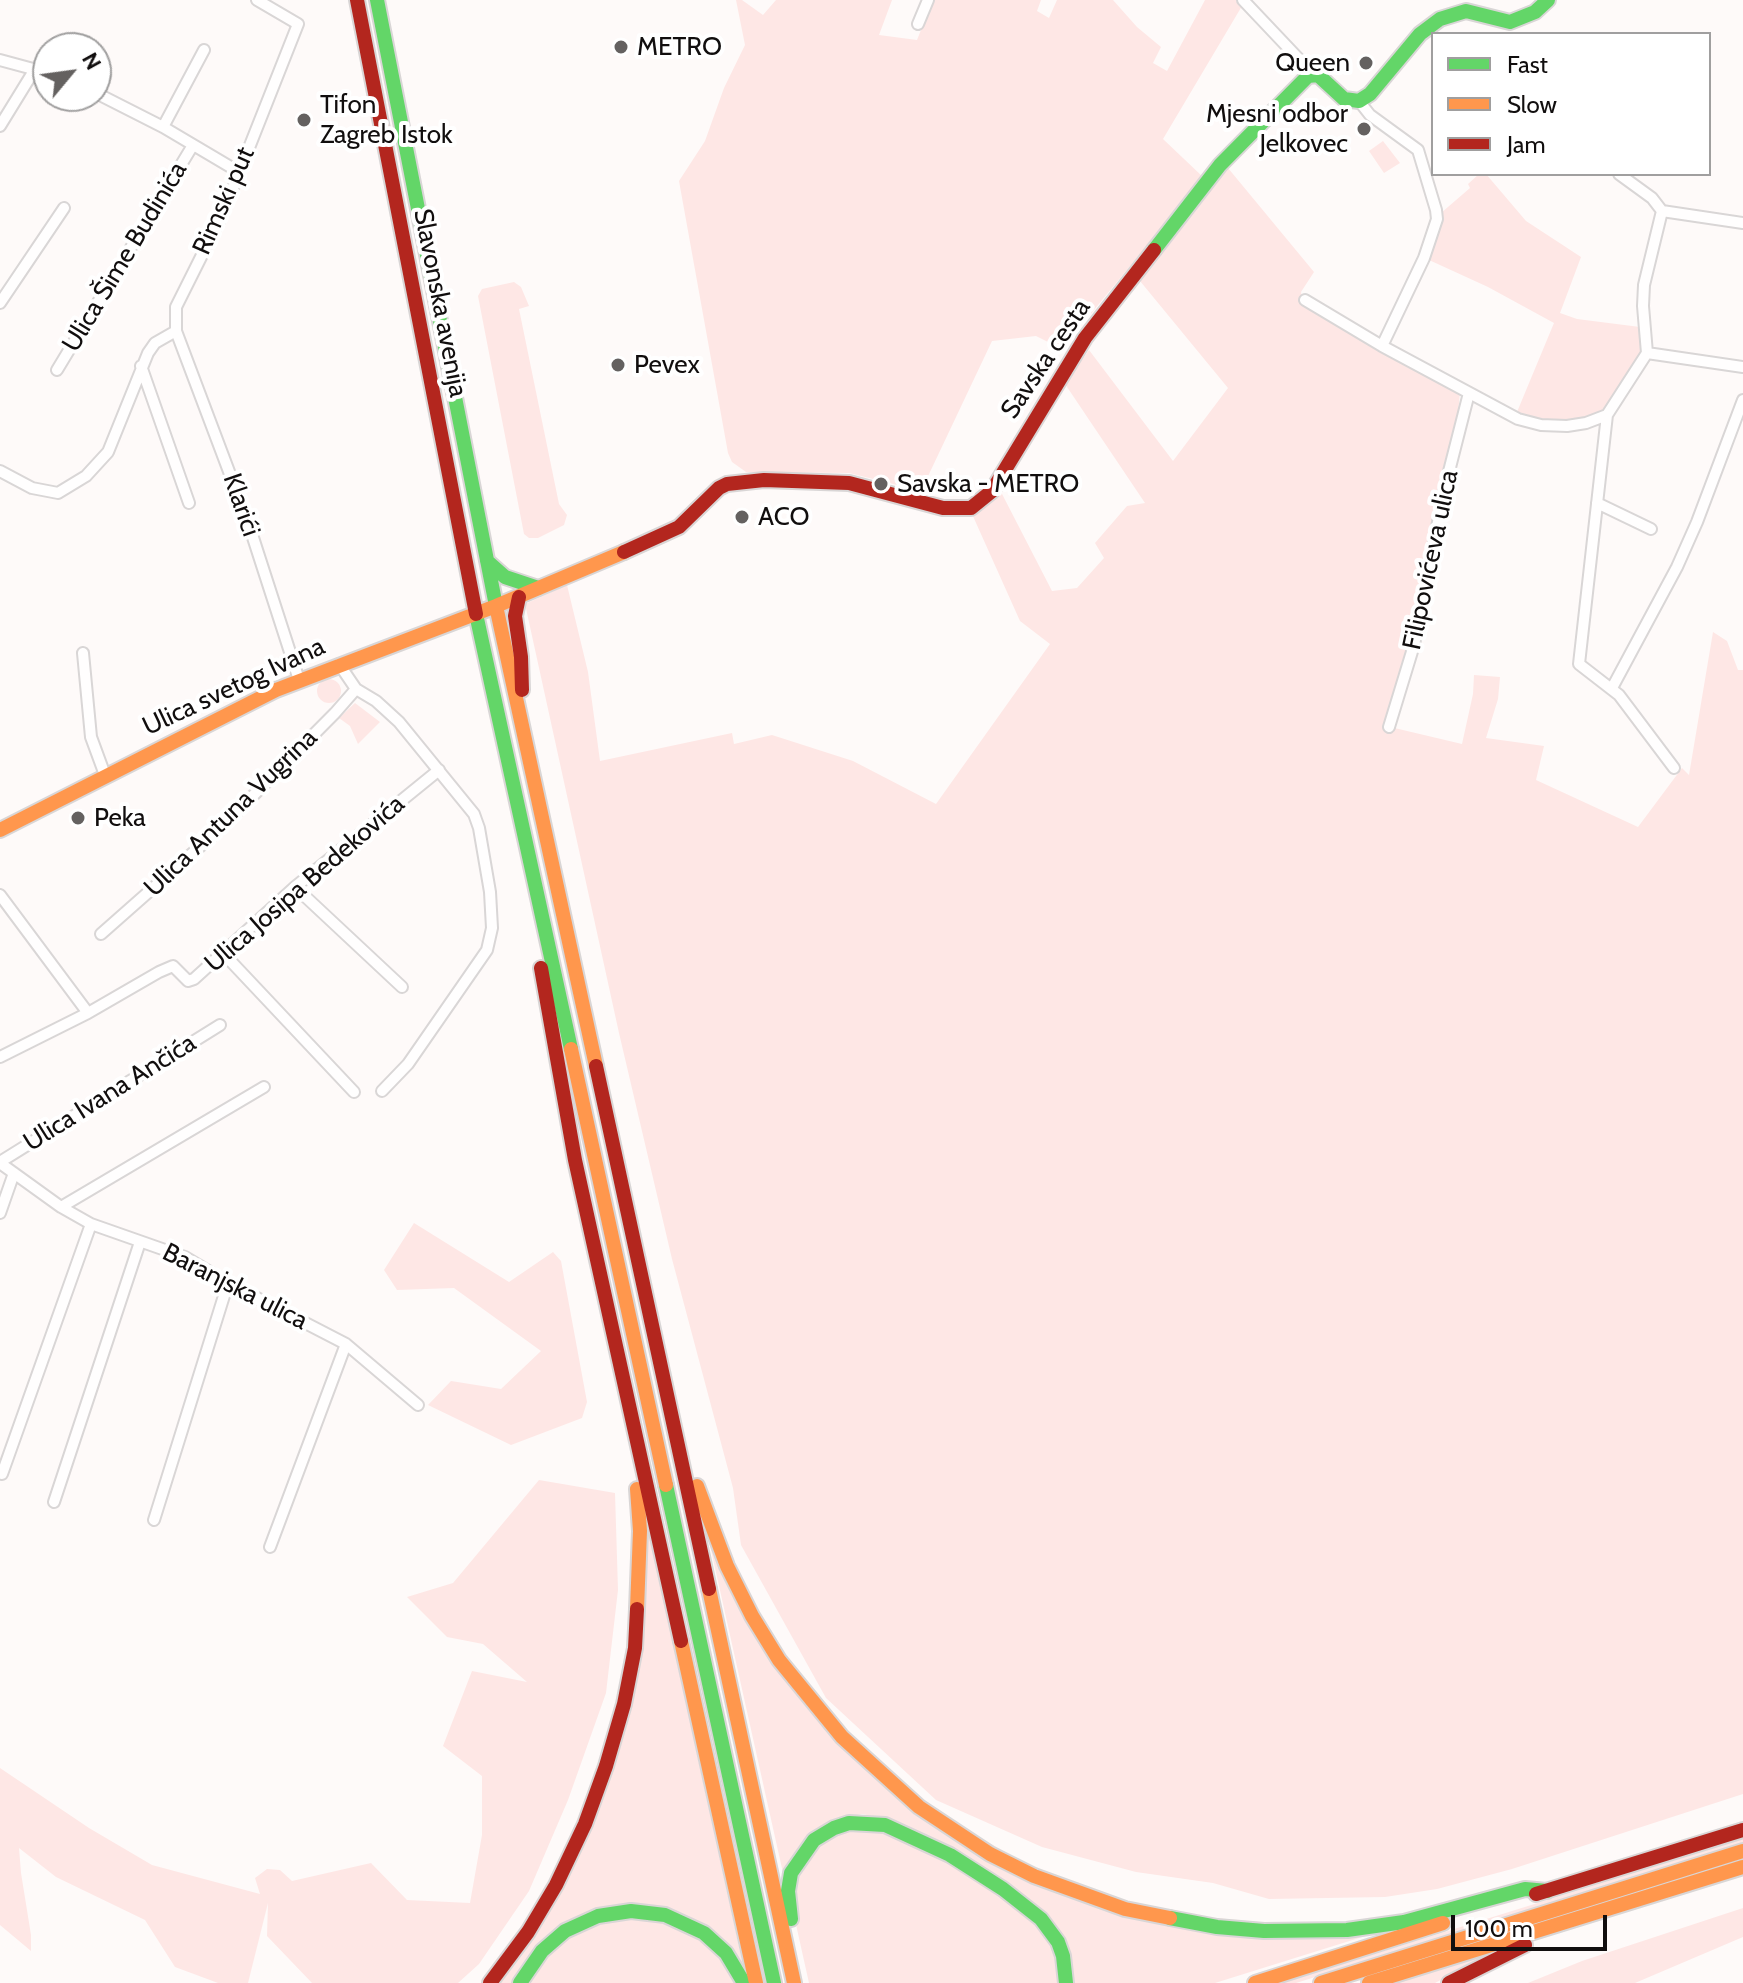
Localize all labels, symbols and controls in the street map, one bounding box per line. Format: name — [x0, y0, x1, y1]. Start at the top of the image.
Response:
place label: METRO — [637, 31, 722, 63]
north arrow — [32, 32, 112, 112]
legend — [1431, 32, 1711, 176]
marker: METRO — [612, 38, 630, 56]
place label: Queen — [1275, 47, 1350, 79]
text: N — [76, 48, 107, 74]
text: Fast — [1507, 50, 1548, 79]
marker: Queen — [1357, 54, 1375, 72]
place label: Tifon Zagreb Istok — [320, 89, 453, 150]
text: Slow — [1507, 90, 1557, 119]
place label: Mjesni odbor Jelkovec — [1206, 98, 1348, 160]
marker: Tifon Zagreb Istok — [295, 111, 313, 129]
marker: Mjesni odbor Jelkovec — [1355, 120, 1373, 138]
text: Jam — [1507, 130, 1545, 159]
street label: Rimski put — [186, 142, 262, 260]
street label: Ulica Šime Budinića — [56, 156, 194, 358]
street label: Slavonska avenija — [406, 206, 474, 400]
street label: Savska cesta — [995, 293, 1097, 425]
place label: Pevex — [634, 349, 700, 381]
marker: Pevex — [609, 356, 627, 374]
street label: Filipovićeva ulica — [1397, 467, 1465, 653]
place label: Savska - METRO — [897, 468, 1079, 500]
street label: Klarići — [216, 469, 266, 541]
marker: Savska - METRO — [872, 475, 890, 493]
place label: ACO — [758, 501, 809, 533]
marker: ACO — [733, 508, 751, 526]
street label: Ulica svetog Ivana — [138, 631, 330, 743]
street label: Ulica Antuna Vugrina — [138, 723, 324, 903]
street label: Ulica Josipa Bedekovića — [199, 789, 411, 979]
place label: Peka — [94, 802, 146, 834]
marker: Peka — [69, 809, 87, 827]
street label: Ulica Ivana Ančića — [18, 1028, 202, 1158]
street label: Baranjska ulica — [157, 1237, 313, 1337]
scale bar — [1455, 1899, 1611, 1949]
text: 100 m — [1465, 1914, 1533, 1943]

